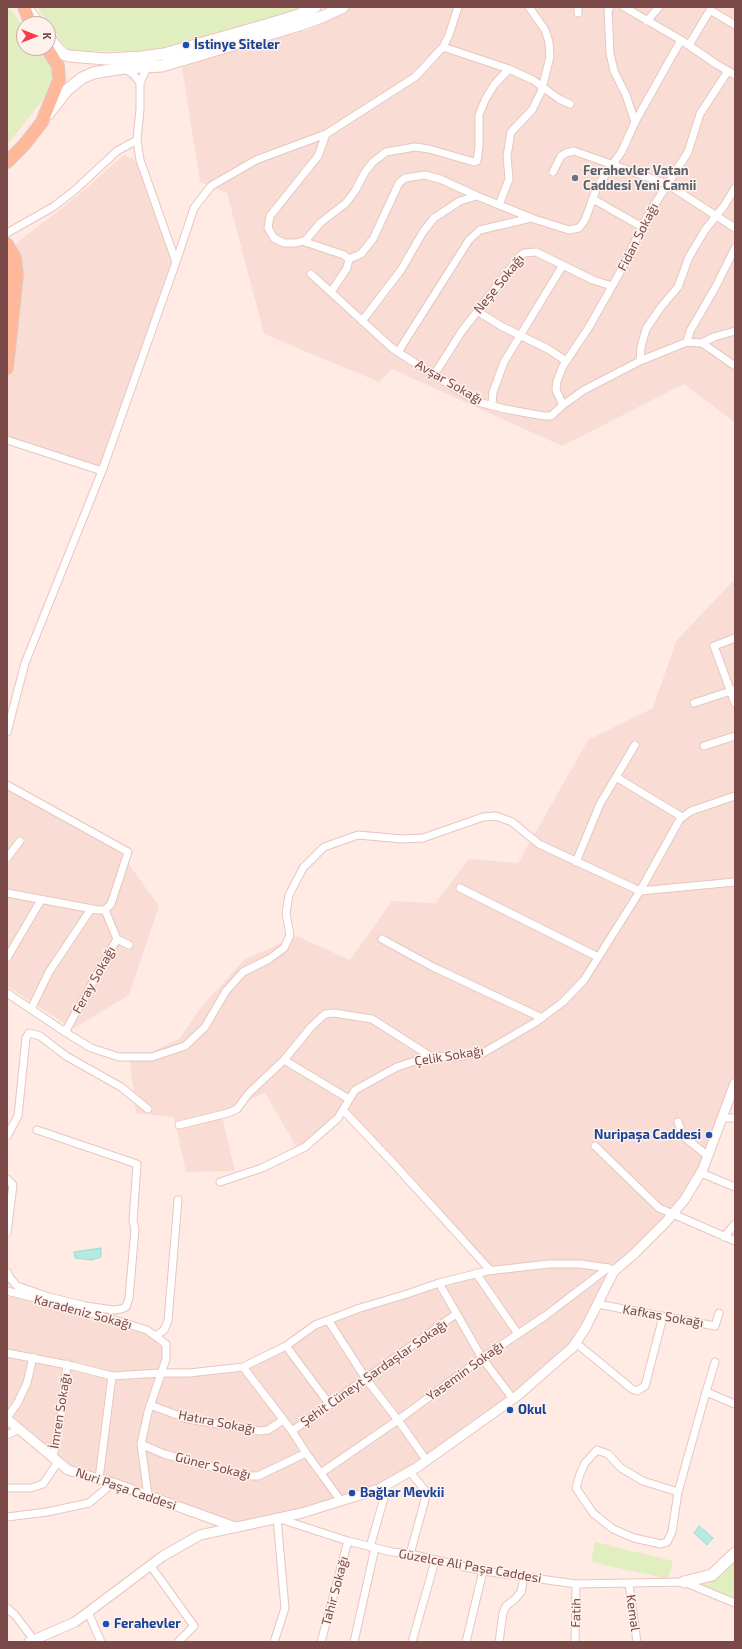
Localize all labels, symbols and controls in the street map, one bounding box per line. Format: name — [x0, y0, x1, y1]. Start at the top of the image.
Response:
north arrow — [16, 16, 56, 56]
text: K — [41, 33, 54, 39]
place label: İstinye Siteler — [194, 37, 280, 53]
marker: İstinye Siteler — [181, 40, 191, 50]
place label: Ferahevler Vatan Caddesi Yeni Camii — [583, 163, 696, 194]
marker: Ferahevler Vatan Caddesi Yeni Camii — [570, 173, 580, 183]
street label: Fidan Sokağı — [614, 200, 662, 274]
street label: Neşe Sokağı — [470, 251, 528, 317]
street label: Avşar Sokağı — [412, 356, 486, 408]
street label: Feray Sokağı — [69, 943, 119, 1017]
street label: Çelik Sokağı — [413, 1043, 485, 1069]
place label: Nuripaşa Caddesi — [594, 1127, 701, 1143]
marker: Nuripaşa Caddesi — [704, 1130, 714, 1140]
street label: Karadeniz Sokağı — [32, 1291, 134, 1333]
street label: Kafkas Sokağı — [621, 1301, 705, 1331]
street label: Şehit Cüneyt Sardaşlar Sokağı — [298, 1316, 450, 1430]
street label: Yasemin Sokağı — [423, 1338, 507, 1404]
street label: İmren Sokağı — [46, 1372, 74, 1450]
place label: Okul — [518, 1402, 546, 1418]
marker: Okul — [505, 1405, 515, 1415]
street label: Hatıra Sokağı — [177, 1407, 257, 1437]
street label: Güner Sokağı — [174, 1449, 252, 1483]
street label: Nuri Paşa Caddesi — [74, 1464, 178, 1514]
place label: Bağlar Mevkii — [360, 1485, 444, 1501]
marker: Bağlar Mevkii — [347, 1488, 357, 1498]
street label: Güzelce Ali Paşa Caddesi — [397, 1546, 543, 1586]
street label: Tahir Sokağı — [318, 1555, 352, 1627]
street label: Kemal — [623, 1594, 643, 1632]
street label: Fatih — [568, 1598, 584, 1628]
place label: Ferahevler — [114, 1616, 181, 1632]
marker: Ferahevler — [101, 1619, 111, 1629]

